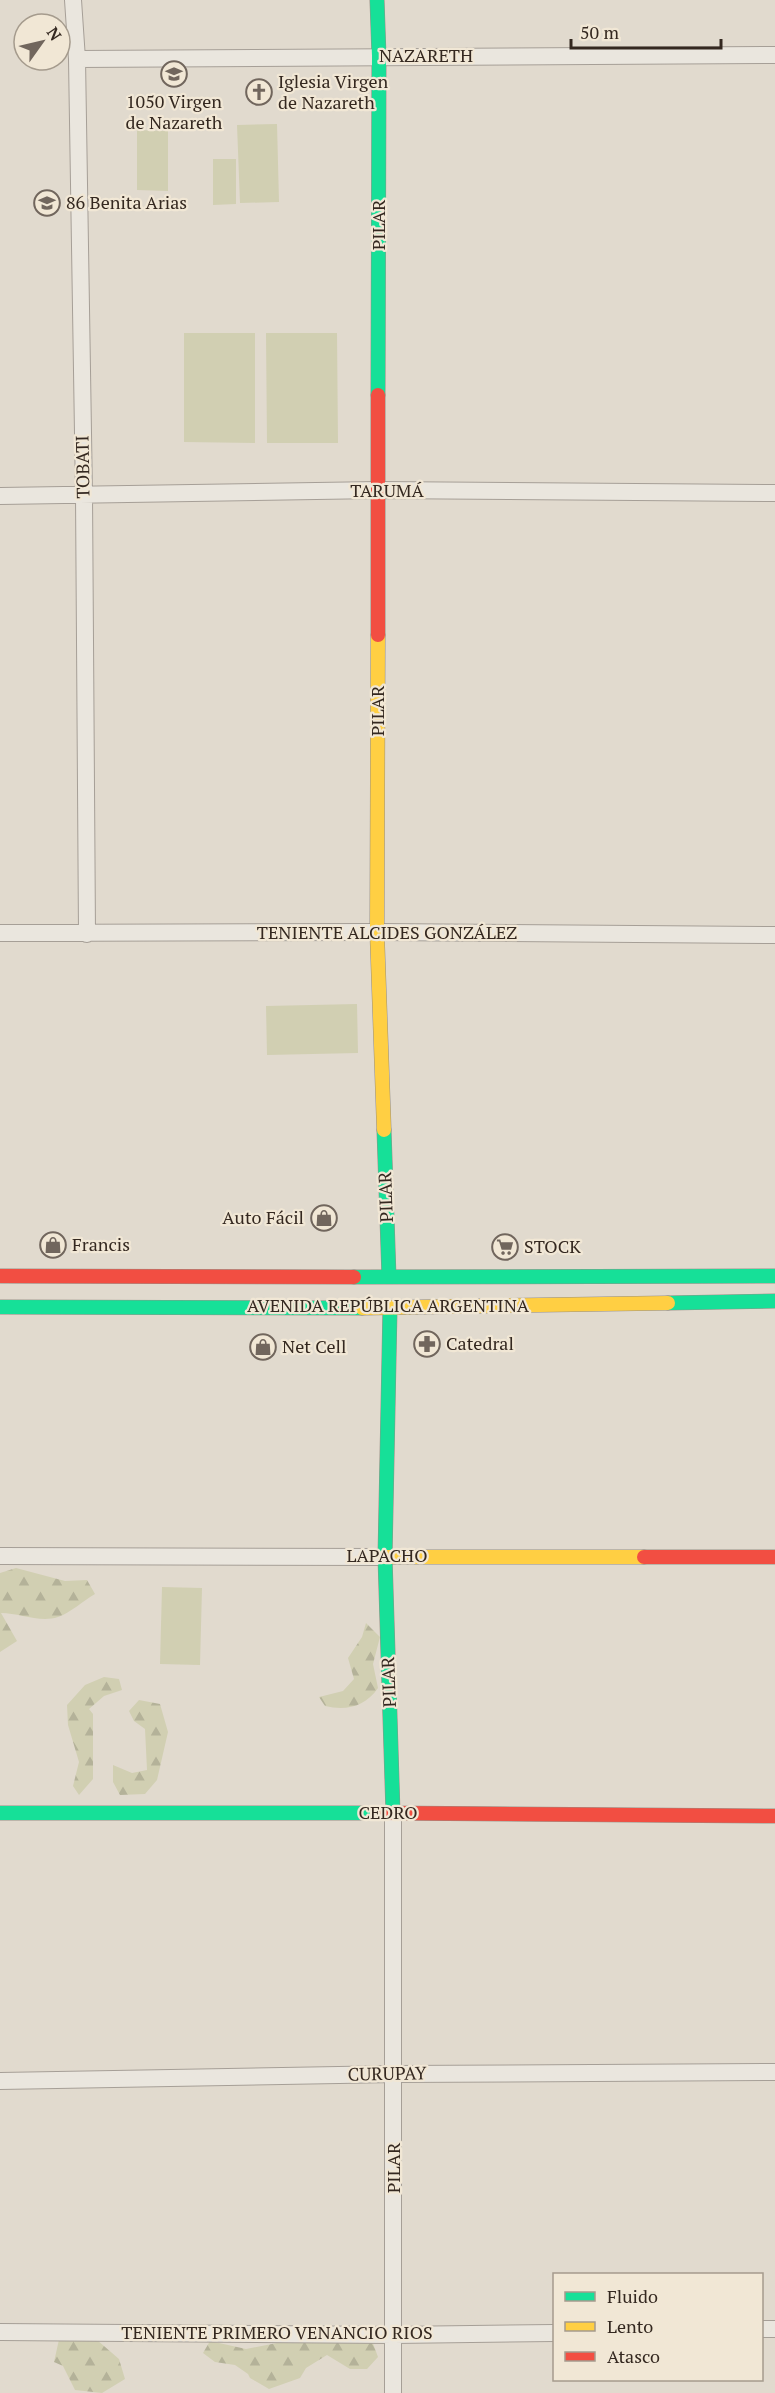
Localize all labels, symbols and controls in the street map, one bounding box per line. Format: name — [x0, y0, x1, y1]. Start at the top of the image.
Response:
north arrow — [12, 12, 72, 72]
scale bar — [571, 12, 721, 50]
text: 50 m — [580, 20, 620, 44]
text: N — [42, 22, 67, 45]
street label: NAZARETH — [379, 43, 473, 67]
school or university icon: 1050 Virgen de Nazareth — [159, 59, 189, 89]
place label: Iglesia Virgen de Nazareth — [278, 69, 389, 114]
church icon: Iglesia Virgen de Nazareth — [244, 77, 274, 107]
place label: 1050 Virgen de Nazareth — [126, 89, 223, 134]
school or university icon: 86 Benita Arias — [32, 188, 62, 218]
place label: 86 Benita Arias — [66, 190, 187, 214]
street label: PILAR — [366, 199, 390, 250]
street label: TOBATI — [69, 435, 95, 499]
street label: TARUMÁ — [350, 478, 424, 502]
street label: PILAR — [365, 685, 389, 736]
street label: TENIENTE ALCIDES GONZÁLEZ — [257, 920, 517, 944]
street label: PILAR — [372, 1171, 398, 1223]
shop icon: Auto Fácil — [309, 1203, 339, 1233]
place label: Auto Fácil — [222, 1205, 304, 1229]
shop icon: Francis — [38, 1230, 68, 1260]
place label: Francis — [72, 1232, 130, 1256]
supermarket icon: STOCK — [490, 1232, 520, 1262]
place label: STOCK — [524, 1234, 581, 1258]
street label: AVENIDA REPÚBLICA ARGENTINA — [247, 1293, 530, 1317]
pharmacy icon: Catedral — [412, 1329, 442, 1359]
place label: Catedral — [446, 1331, 514, 1355]
shop icon: Net Cell — [248, 1332, 278, 1362]
place label: Net Cell — [282, 1334, 346, 1358]
street label: LAPACHO — [347, 1543, 427, 1567]
street label: PILAR — [375, 1656, 401, 1708]
street label: CEDRO — [358, 1800, 418, 1824]
street label: CURUPAY — [347, 2060, 427, 2086]
street label: PILAR — [381, 2142, 405, 2193]
legend — [553, 2273, 763, 2381]
text: Fluido — [607, 2284, 658, 2308]
text: Lento — [607, 2314, 653, 2338]
street label: TENIENTE PRIMERO VENANCIO RIOS — [121, 2320, 433, 2344]
text: Atasco — [607, 2344, 660, 2368]

